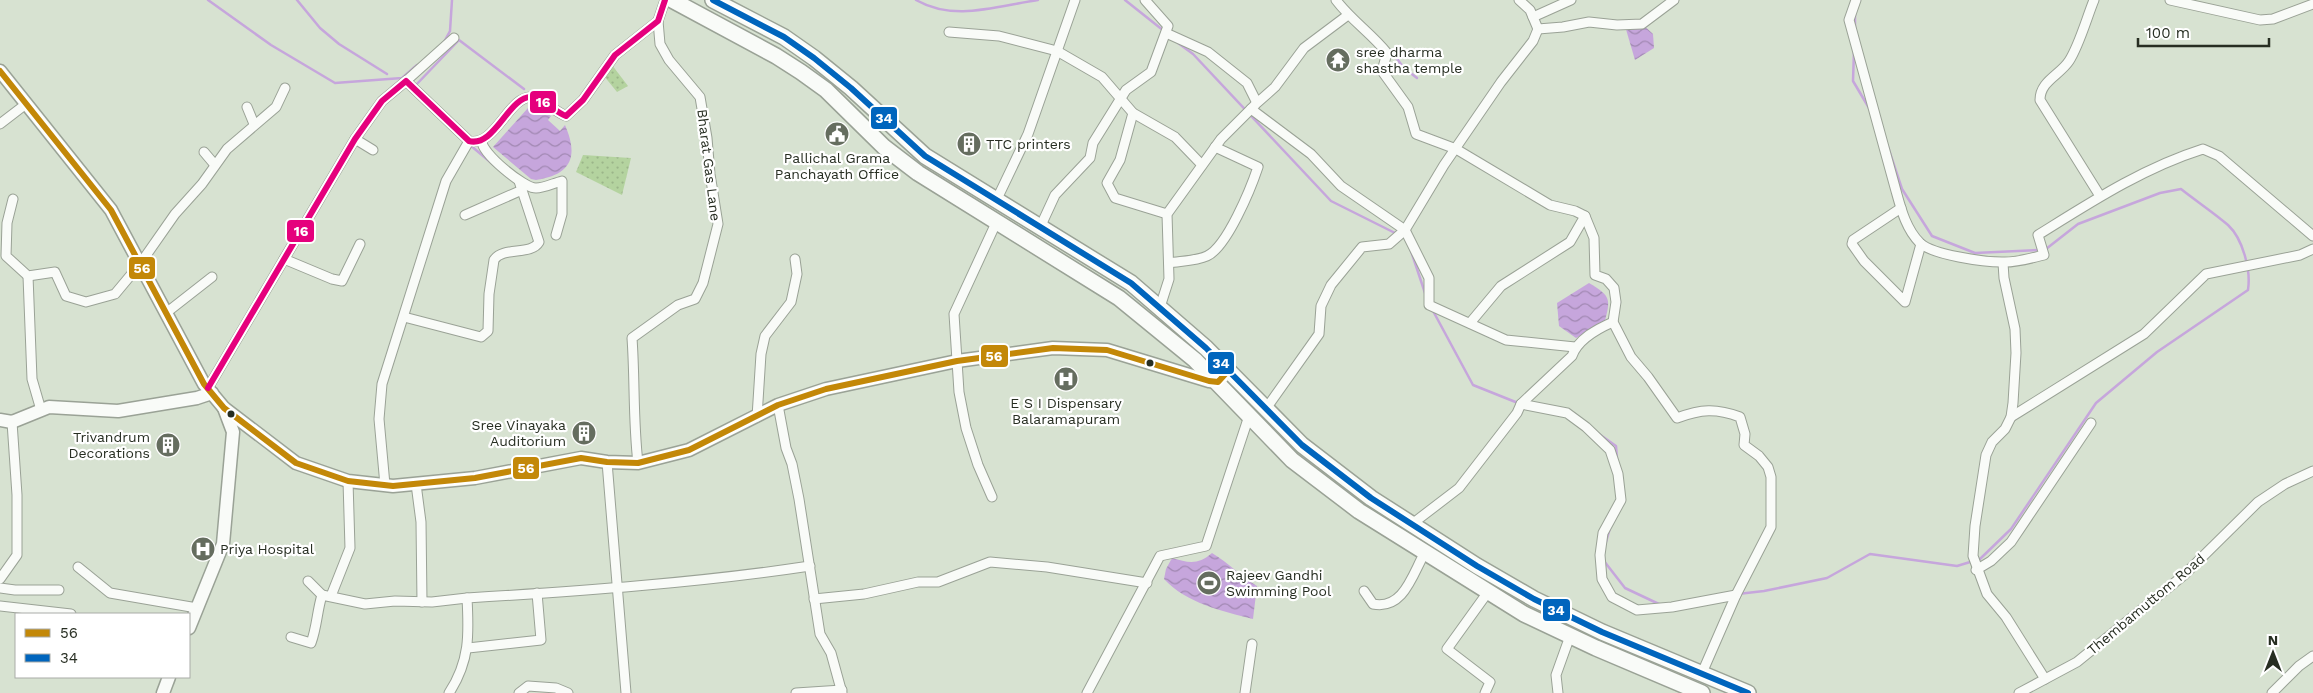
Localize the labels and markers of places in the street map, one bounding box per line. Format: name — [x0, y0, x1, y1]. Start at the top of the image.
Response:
place label: sree dharma shastha temple — [1356, 44, 1462, 76]
temple icon: sree dharma shastha temple — [1325, 47, 1351, 73]
public building icon: Pallichal Grama Panchayath Office — [824, 121, 850, 147]
building icon: TTC printers — [956, 131, 982, 157]
place label: TTC printers — [986, 136, 1071, 152]
place label: Pallichal Grama Panchayath Office — [775, 150, 899, 182]
unlabelled marker — [1145, 358, 1155, 368]
hospital icon: E S I Dispensary Balaramapuram — [1053, 366, 1079, 392]
place label: E S I Dispensary Balaramapuram — [1010, 395, 1122, 427]
unlabelled marker — [226, 409, 236, 419]
place label: Sree Vinayaka Auditorium — [471, 417, 566, 449]
building icon: Sree Vinayaka Auditorium — [571, 420, 597, 446]
place label: Trivandrum Decorations — [68, 429, 150, 461]
building icon: Trivandrum Decorations — [155, 432, 181, 458]
hospital icon: Priya Hospital — [190, 536, 216, 562]
place label: Priya Hospital — [220, 541, 315, 557]
place label: Rajeev Gandhi Swimming Pool — [1226, 567, 1332, 599]
sports icon: Rajeev Gandhi Swimming Pool — [1196, 570, 1222, 596]

